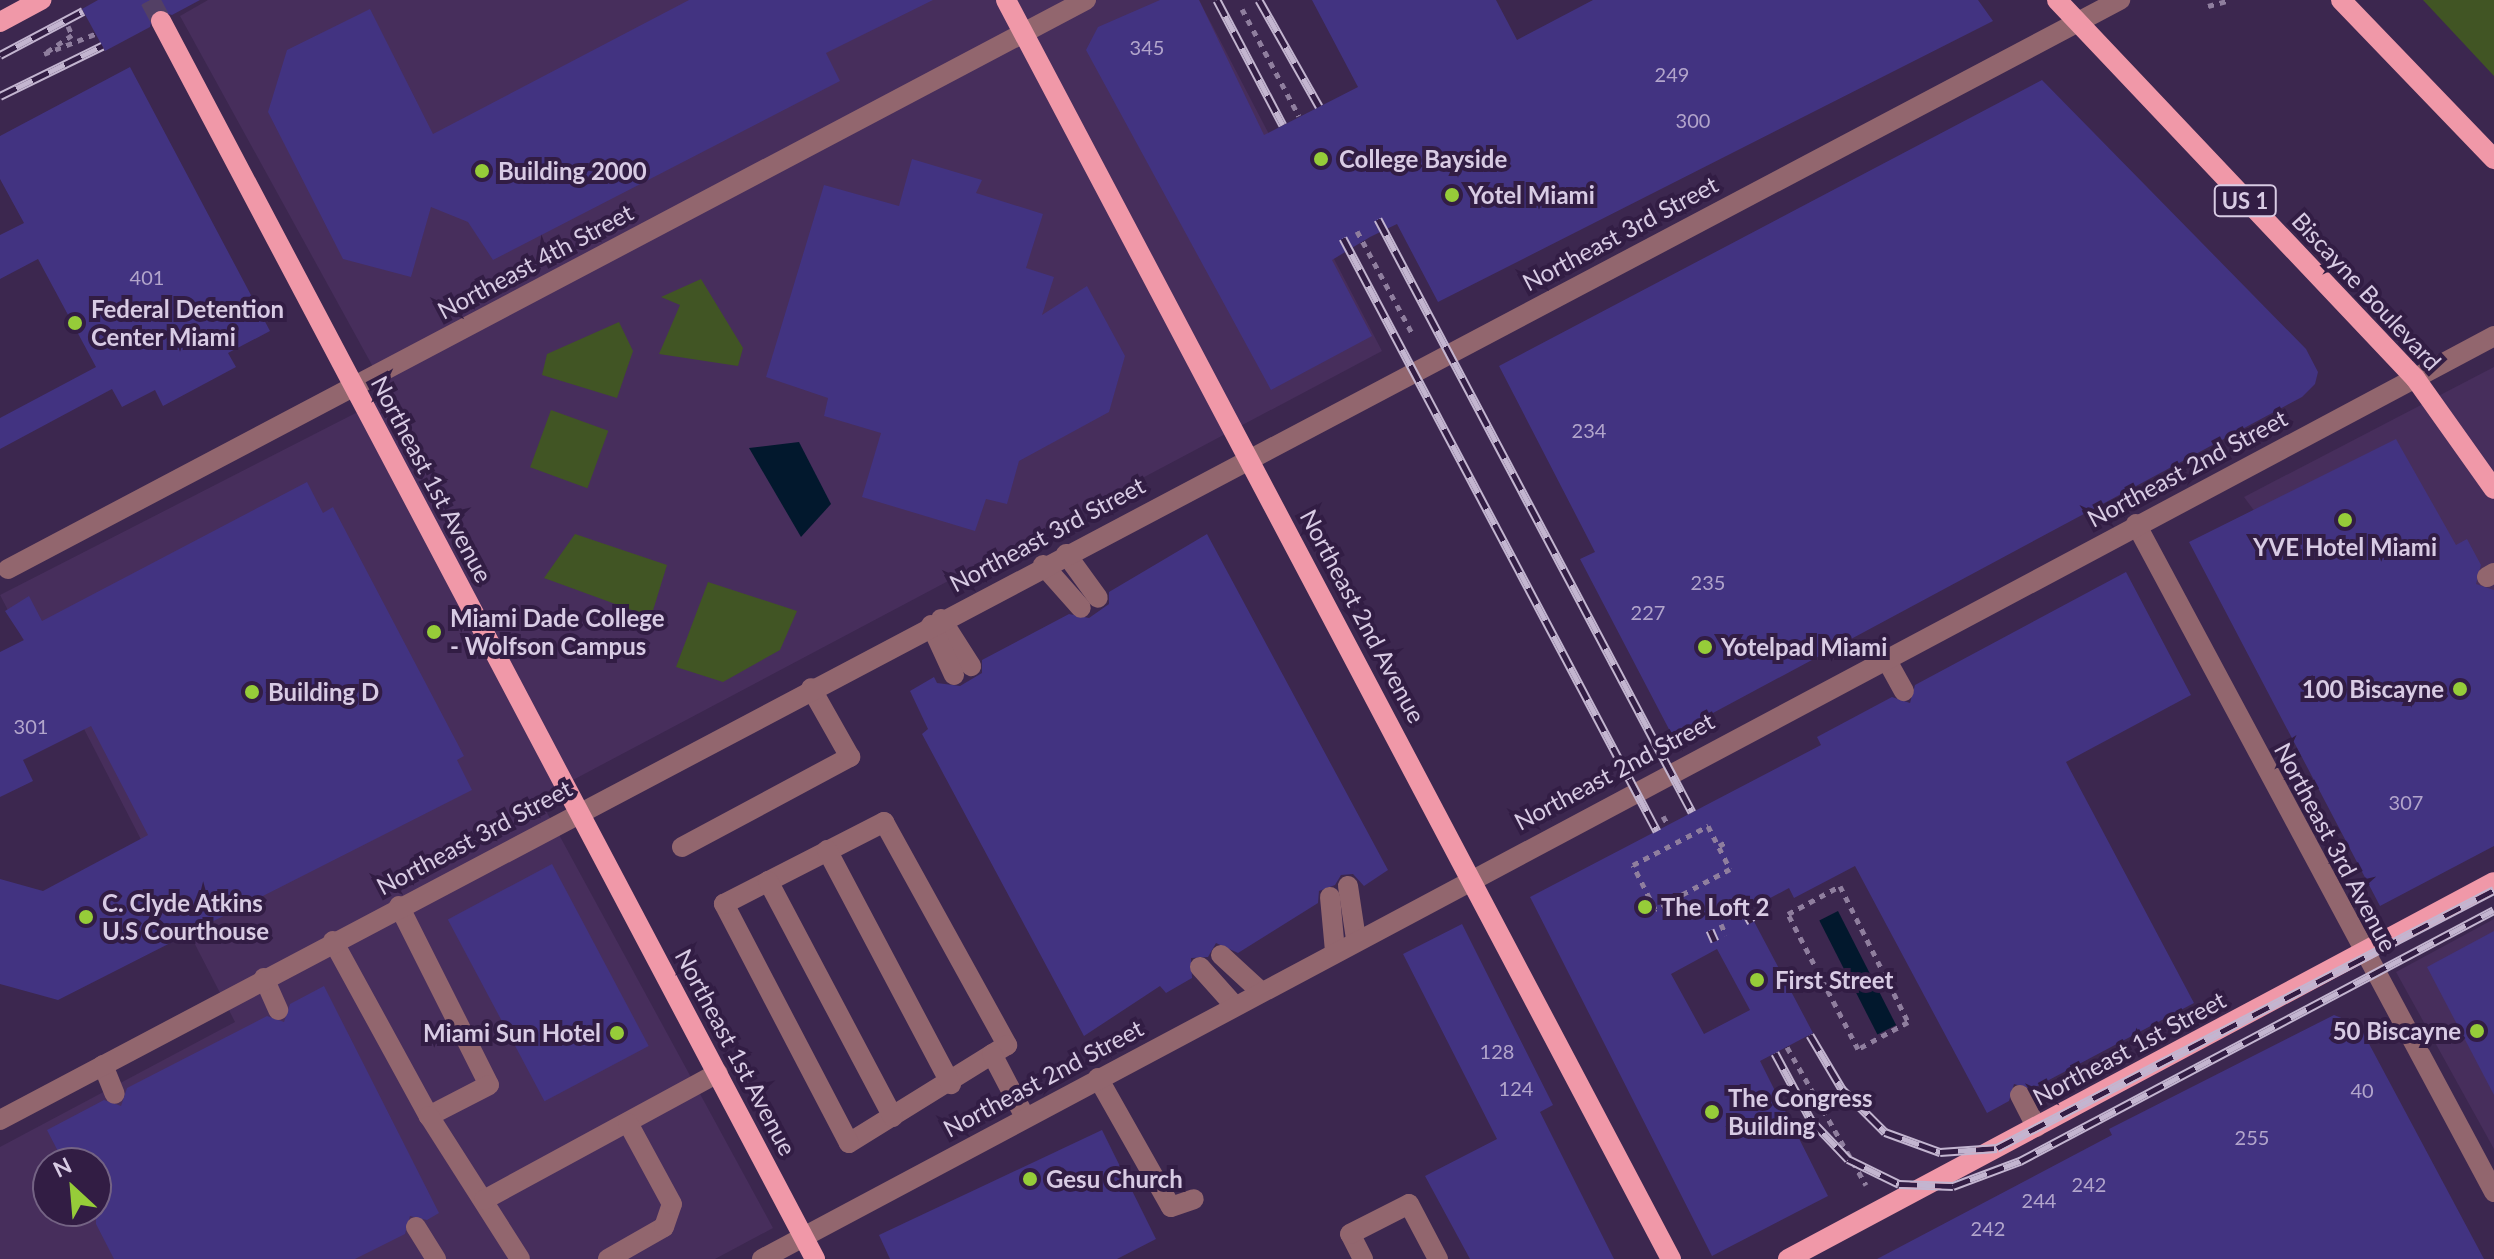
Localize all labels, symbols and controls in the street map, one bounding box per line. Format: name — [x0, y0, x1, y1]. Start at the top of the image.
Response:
house number: 345 — [1130, 35, 1164, 59]
house number: 249 — [1655, 62, 1689, 86]
house number: 300 — [1676, 108, 1710, 132]
place label: College Bayside — [1339, 145, 1507, 173]
marker: College Bayside — [1310, 148, 1332, 170]
place label: Building 2000 — [498, 157, 647, 185]
marker: Building 2000 — [473, 162, 491, 180]
street label: Northeast 3rd Street — [1517, 169, 1723, 297]
place label: Yotel Miami — [1468, 181, 1595, 209]
road number: US 1 — [2213, 183, 2277, 219]
marker: Yotel Miami — [1443, 186, 1461, 204]
street label: Northeast 4th Street — [432, 197, 638, 325]
street label: Biscayne Boulevard — [2286, 206, 2448, 376]
house number: 401 — [130, 265, 164, 289]
place label: Federal Detention Center Miami — [91, 295, 284, 351]
marker: Federal Detention Center Miami — [66, 314, 84, 332]
street label: Northeast 1st Avenue — [365, 370, 499, 588]
street label: Northeast 2nd Street — [2082, 403, 2292, 533]
house number: 234 — [1572, 418, 1606, 442]
street label: Northeast 3rd Street — [944, 470, 1150, 598]
street label: Northeast 2nd Avenue — [1294, 504, 1432, 728]
marker: YVE Hotel Miami — [2336, 511, 2354, 529]
place label: YVE Hotel Miami — [2253, 533, 2437, 561]
house number: 235 — [1691, 570, 1725, 594]
house number: 227 — [1631, 600, 1665, 624]
place label: Miami Dade College - Wolfson Campus — [450, 604, 665, 660]
marker: Miami Dade College - Wolfson Campus — [425, 623, 443, 641]
place label: Yotelpad Miami — [1721, 633, 1887, 661]
marker: Yotelpad Miami — [1696, 638, 1714, 656]
place label: 100 Biscayne — [2302, 675, 2444, 703]
place label: Building D — [268, 678, 379, 706]
marker: 100 Biscayne — [2451, 680, 2469, 698]
marker: Building D — [243, 683, 261, 701]
street label: Northeast 2nd Street — [1509, 706, 1719, 836]
house number: 301 — [14, 714, 48, 738]
street label: Northeast 3rd Avenue — [2269, 737, 2403, 957]
street label: Northeast 3rd Street — [371, 773, 577, 901]
house number: 307 — [2389, 790, 2423, 814]
place label: C. Clyde Atkins U.S Courthouse — [102, 889, 269, 945]
place label: The Loft 2 — [1661, 893, 1769, 921]
marker: The Loft 2 — [1636, 898, 1654, 916]
marker: C. Clyde Atkins U.S Courthouse — [77, 908, 95, 926]
street label: Northeast 1st Avenue — [669, 943, 803, 1161]
place label: First Street — [1775, 966, 1893, 994]
marker: First Street — [1746, 969, 1768, 991]
street label: Northeast 1st Street — [2028, 985, 2230, 1111]
street label: Northeast 2nd Street — [938, 1013, 1148, 1143]
place label: 50 Biscayne — [2333, 1017, 2461, 1045]
place label: Miami Sun Hotel — [423, 1019, 601, 1047]
marker: 50 Biscayne — [2468, 1022, 2486, 1040]
marker: Miami Sun Hotel — [608, 1024, 626, 1042]
house number: 128 — [1480, 1039, 1514, 1063]
house number: 124 — [1499, 1076, 1533, 1100]
house number: 40 — [2350, 1078, 2374, 1102]
place label: The Congress Building — [1728, 1084, 1873, 1140]
marker: The Congress Building — [1703, 1103, 1721, 1121]
house number: 255 — [2235, 1125, 2269, 1149]
north arrow — [32, 1147, 112, 1227]
text: N — [49, 1151, 76, 1183]
place label: Gesu Church — [1046, 1165, 1183, 1193]
marker: Gesu Church — [1021, 1170, 1039, 1188]
house number: 242 — [2072, 1172, 2106, 1196]
house number: 244 — [2022, 1188, 2056, 1212]
house number: 242 — [1971, 1216, 2005, 1240]

